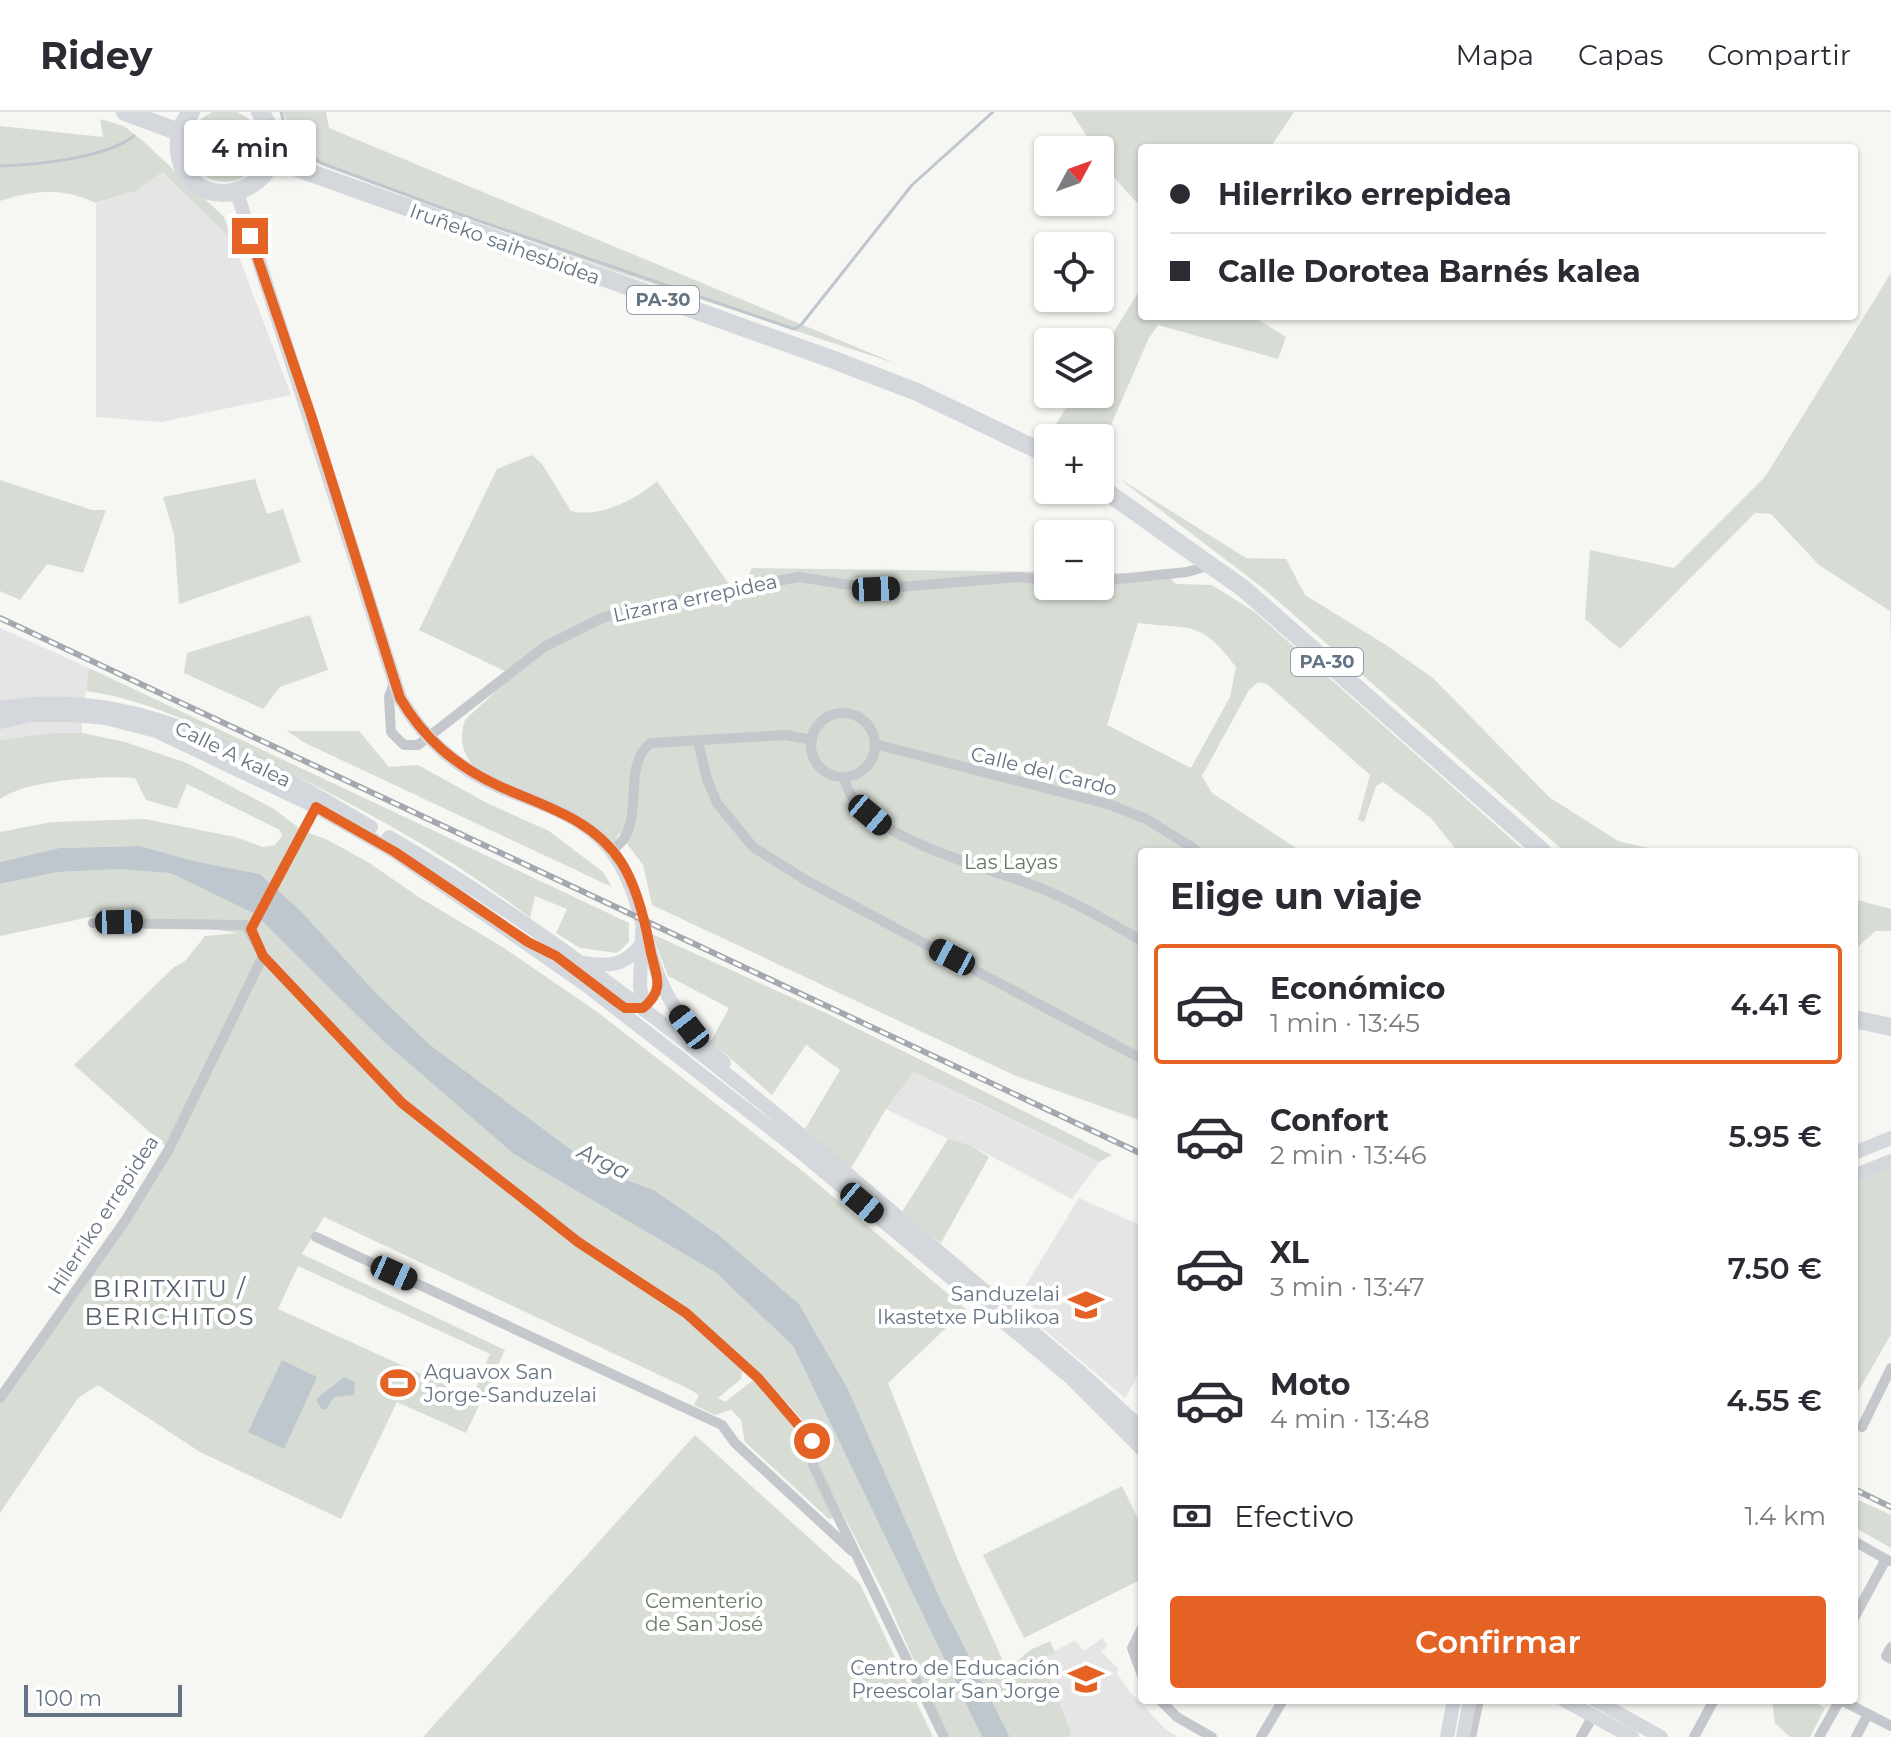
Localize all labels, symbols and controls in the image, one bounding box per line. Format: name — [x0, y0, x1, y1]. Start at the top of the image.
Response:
text: Ridey — [40, 32, 152, 79]
text: Mapa — [1455, 38, 1534, 72]
text: Capas — [1578, 38, 1663, 72]
text: Compartir — [1707, 38, 1851, 72]
callout: 4 min — [184, 120, 316, 176]
text: 4 min — [211, 132, 289, 164]
north arrow — [1034, 136, 1114, 216]
map controls — [1034, 136, 1114, 600]
text: Hilerriko errepidea — [1218, 176, 1512, 213]
street label: Iruñeko saihesbidea — [407, 198, 603, 290]
route end — [232, 218, 268, 254]
button: locate — [1034, 232, 1114, 312]
text: Calle Dorotea Barnés kalea — [1218, 253, 1641, 290]
road number: PA-30 — [627, 286, 699, 314]
button: layers — [1034, 328, 1114, 408]
button: + — [1034, 424, 1114, 504]
button: − — [1034, 520, 1114, 600]
street label: Lizarra errepidea — [611, 569, 779, 627]
car — [852, 576, 900, 602]
road number: PA-30 — [1291, 648, 1363, 676]
street label: Calle A kalea — [171, 716, 295, 792]
street label: Calle del Cardo — [968, 741, 1120, 801]
car — [844, 790, 896, 840]
park label: Las Layas — [964, 850, 1058, 874]
text: Elige un viaje — [1170, 874, 1422, 918]
car — [95, 910, 143, 934]
car — [925, 935, 979, 979]
icon: car — [1174, 968, 1246, 1040]
text: Económico — [1270, 970, 1445, 1007]
text: 4.41 € — [1730, 986, 1822, 1023]
car — [665, 1001, 713, 1053]
text: 1 min · 13:45 — [1270, 1007, 1420, 1039]
icon: car — [1174, 1100, 1246, 1172]
text: Confort — [1270, 1102, 1389, 1139]
text: 5.95 € — [1728, 1118, 1822, 1155]
street label: Hilerriko errepidea — [42, 1131, 164, 1299]
water label: Arga — [572, 1137, 634, 1185]
text: 2 min · 13:46 — [1270, 1139, 1427, 1171]
car — [836, 1178, 888, 1228]
icon: car — [1174, 1232, 1246, 1304]
text: XL — [1270, 1234, 1309, 1271]
text: 7.50 € — [1728, 1250, 1822, 1287]
car — [367, 1252, 421, 1294]
text: 3 min · 13:47 — [1270, 1271, 1425, 1303]
district label: BIRITXITU / BERICHITOS — [85, 1274, 255, 1331]
place label: Sanduzelai Ikastetxe Publikoa — [877, 1282, 1060, 1329]
school or university icon: Sanduzelai Ikastetxe Publikoa — [1067, 1286, 1105, 1324]
place label: Aquavox San Jorge-Sanduzelai — [423, 1360, 597, 1407]
sports icon: Aquavox San Jorge-Sanduzelai — [379, 1364, 417, 1402]
icon: car — [1174, 1364, 1246, 1436]
text: Moto — [1270, 1366, 1351, 1403]
text: 4.55 € — [1726, 1382, 1822, 1419]
text: 4 min · 13:48 — [1270, 1403, 1430, 1435]
route start — [794, 1423, 830, 1459]
icon: cash — [1170, 1494, 1214, 1538]
text: Efectivo — [1234, 1498, 1354, 1535]
text: 1.4 km — [1744, 1500, 1826, 1532]
park label: Cementerio de San José — [645, 1589, 763, 1636]
button: Confirmar — [1170, 1596, 1826, 1688]
place label: Centro de Educación Preescolar San Jorge — [850, 1656, 1060, 1703]
school or university icon: Centro de Educación Preescolar San Jorge — [1067, 1660, 1105, 1698]
scale bar — [24, 1681, 182, 1717]
text: 100 m — [36, 1685, 102, 1712]

